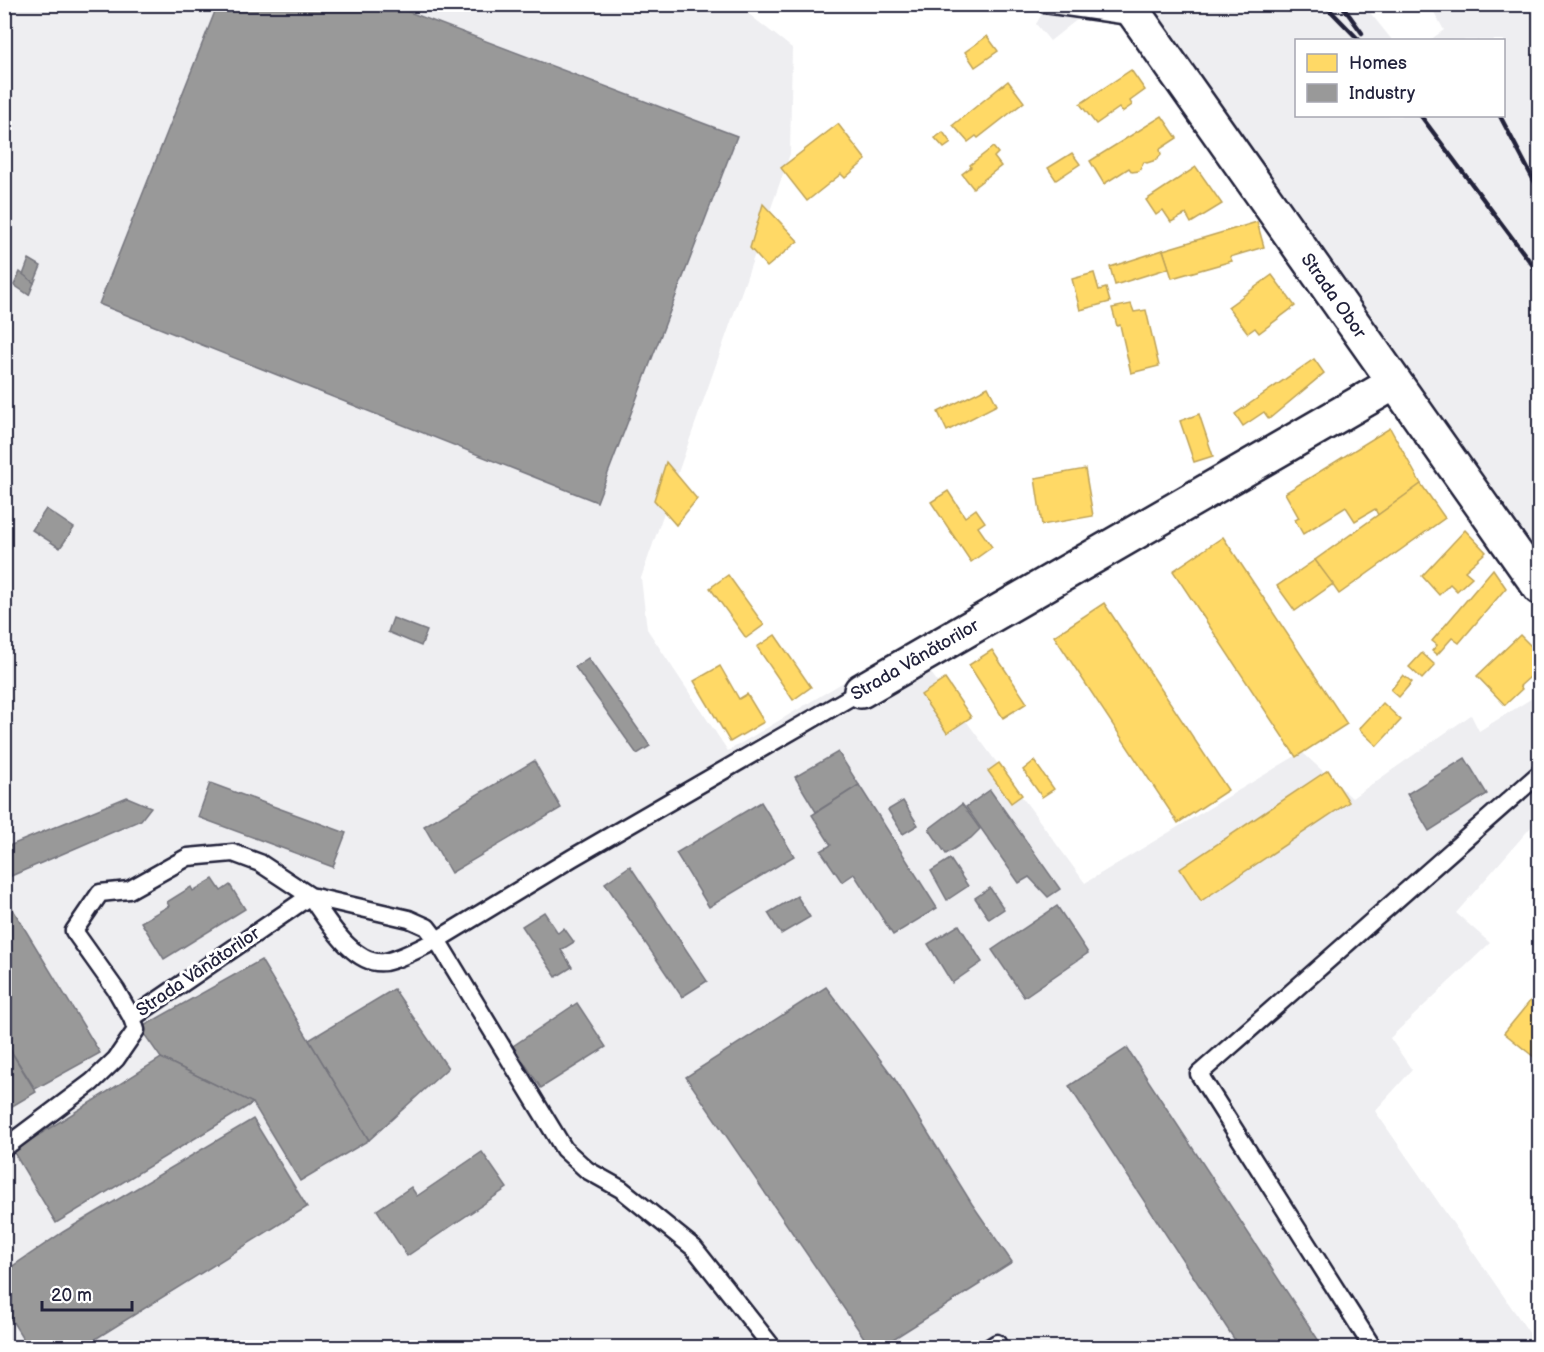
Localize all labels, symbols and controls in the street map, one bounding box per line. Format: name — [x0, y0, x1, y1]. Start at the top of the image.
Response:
legend — [1295, 39, 1505, 117]
text: Homes — [1349, 53, 1407, 74]
text: Industry — [1349, 83, 1416, 104]
street label: Strada Obor — [1297, 249, 1371, 343]
street label: Strada Vânătorilor — [847, 615, 983, 705]
street label: Strada Vânătorilor — [132, 923, 264, 1021]
scale bar — [42, 1274, 132, 1312]
text: 20 m — [51, 1285, 92, 1306]

